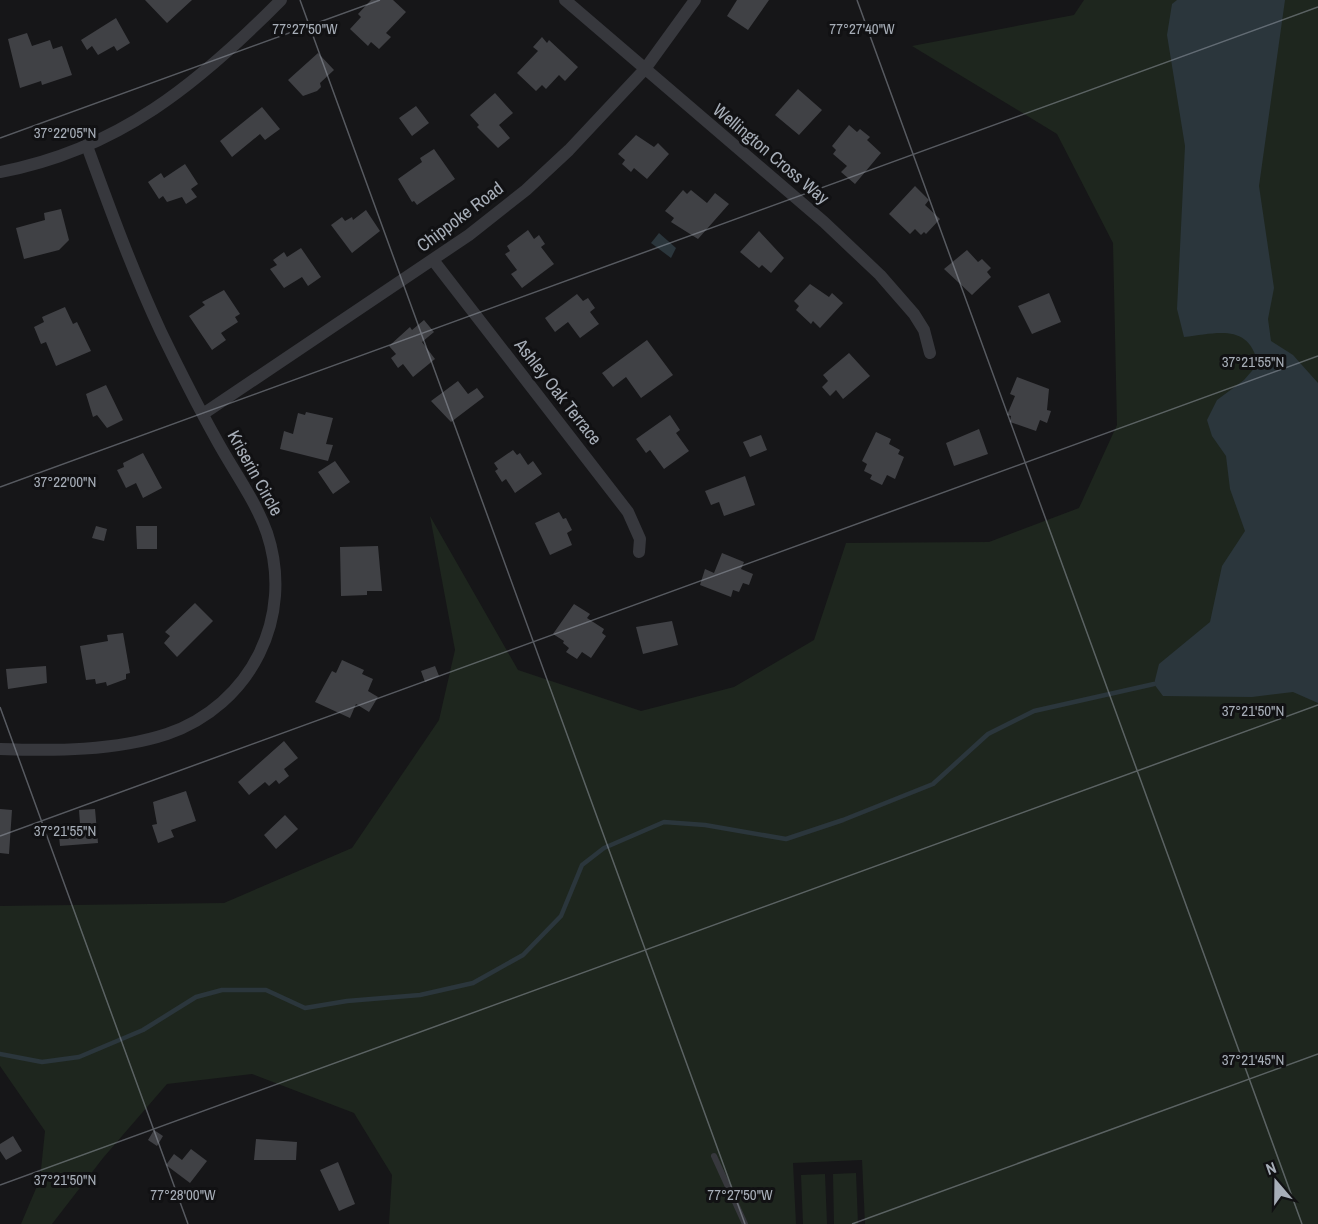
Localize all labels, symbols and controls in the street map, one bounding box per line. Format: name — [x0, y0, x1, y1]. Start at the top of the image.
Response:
text: 77°27'50"W — [272, 18, 338, 39]
text: 77°27'40"W — [829, 18, 895, 39]
street label: Wellington Cross Way — [708, 97, 835, 210]
text: 37°22'05"N — [34, 122, 96, 143]
street label: Chippoke Road — [411, 176, 508, 257]
street label: Ashley Oak Terrace — [508, 333, 608, 450]
text: 37°21'55"N — [1222, 351, 1284, 372]
street label: Kriserin Circle — [222, 425, 289, 520]
text: 37°22'00"N — [34, 471, 96, 492]
text: 37°21'50"N — [1222, 700, 1284, 721]
text: 37°21'55"N — [34, 820, 96, 841]
text: 37°21'45"N — [1222, 1049, 1284, 1070]
north arrow — [1246, 1152, 1306, 1212]
text: N — [1263, 1156, 1279, 1180]
text: 37°21'50"N — [34, 1169, 96, 1190]
text: 77°28'00"W — [150, 1184, 216, 1205]
text: 77°27'50"W — [707, 1184, 773, 1205]

